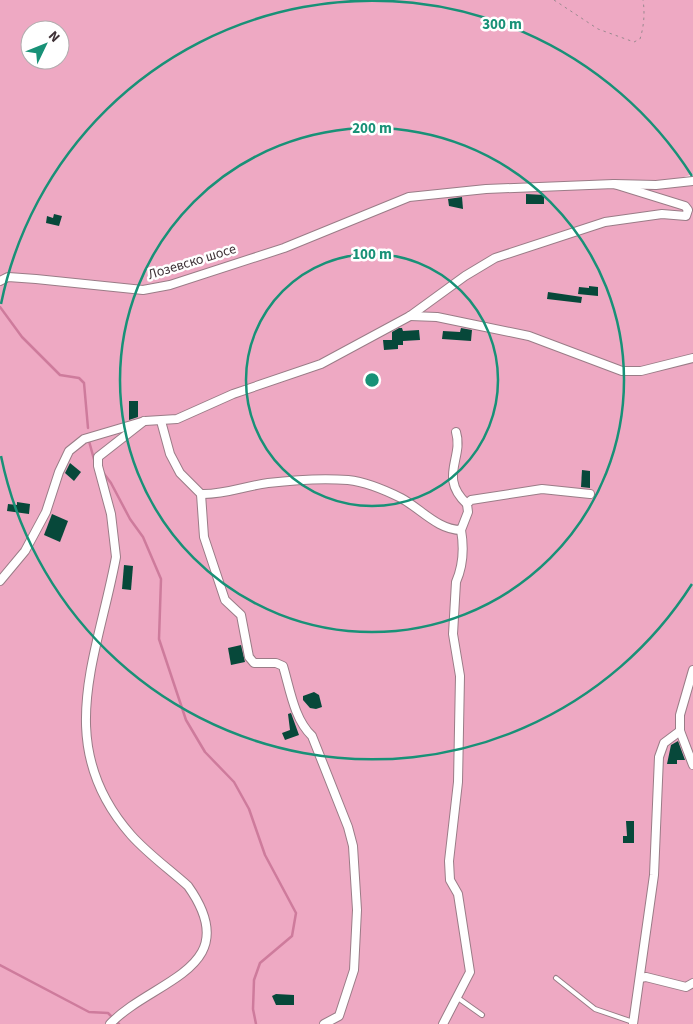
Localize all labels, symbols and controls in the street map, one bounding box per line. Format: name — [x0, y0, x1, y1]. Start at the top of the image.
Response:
text: 300 m — [482, 14, 522, 35]
north arrow — [20, 20, 70, 70]
text: N — [43, 27, 64, 47]
text: 200 m — [352, 118, 392, 139]
street label: Лозевско шосе — [145, 239, 239, 285]
text: 100 m — [352, 244, 392, 265]
centre of rings — [363, 371, 381, 389]

